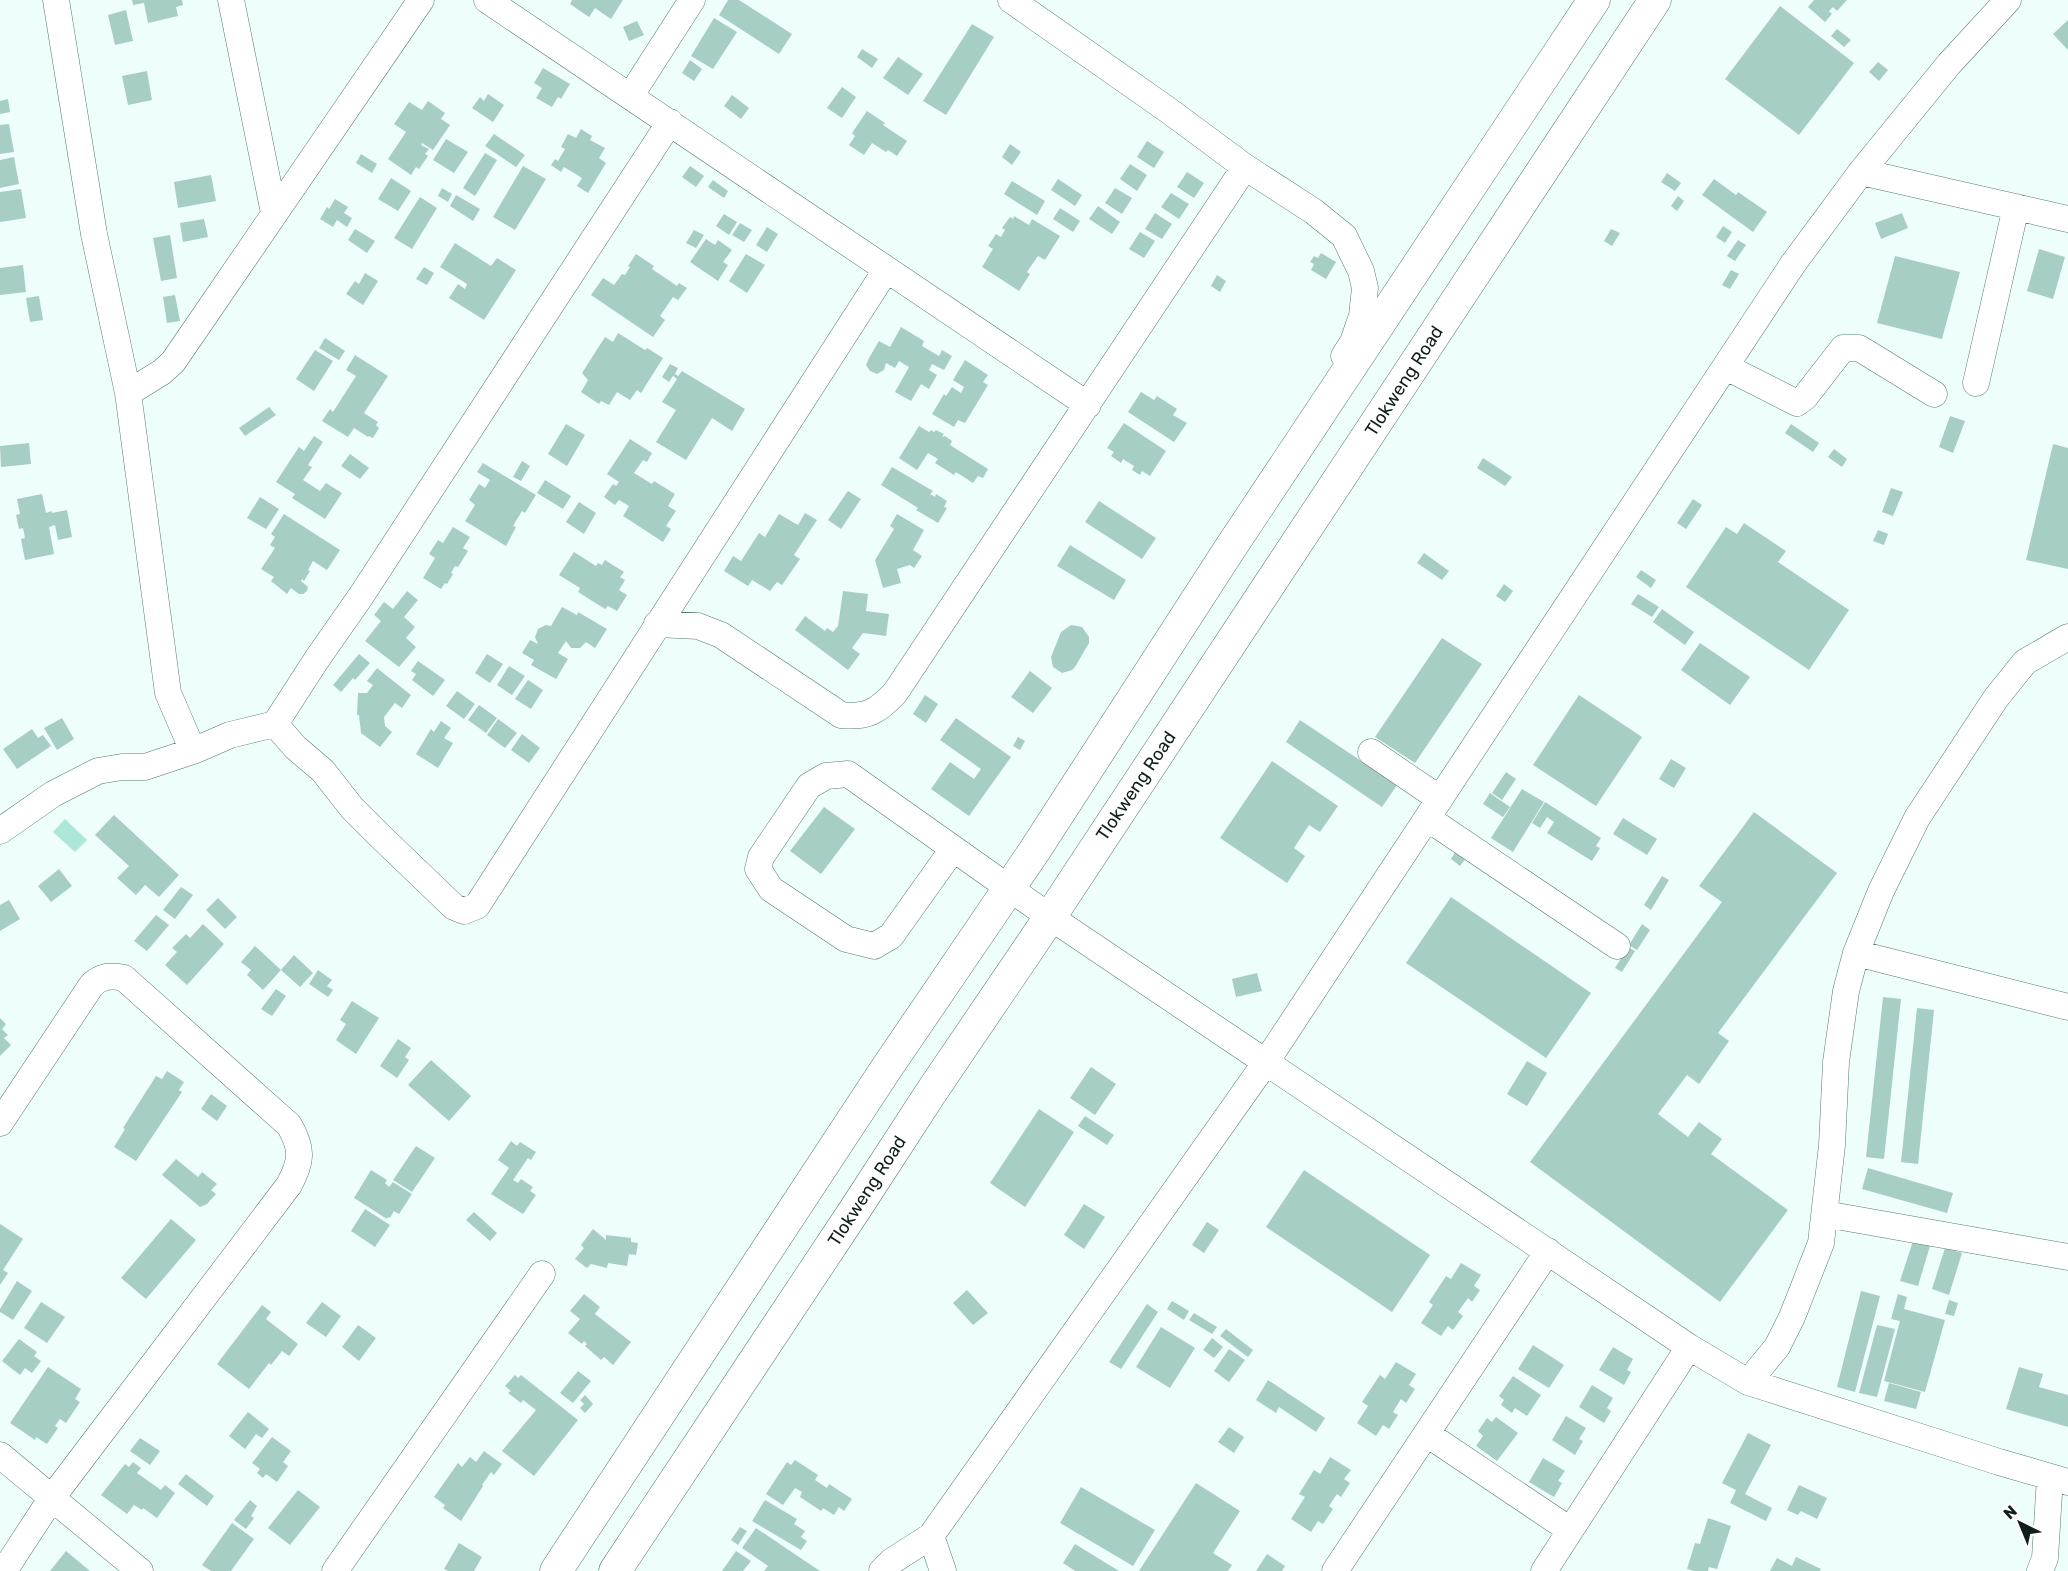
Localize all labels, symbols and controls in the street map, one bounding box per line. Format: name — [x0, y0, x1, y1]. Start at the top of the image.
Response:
street label: Tlokweng Road — [1360, 322, 1448, 440]
street label: Tlokweng Road — [1091, 727, 1181, 845]
street label: Tlokweng Road — [823, 1132, 911, 1250]
north arrow — [1990, 1493, 2050, 1553]
text: N — [1999, 1502, 2021, 1523]

